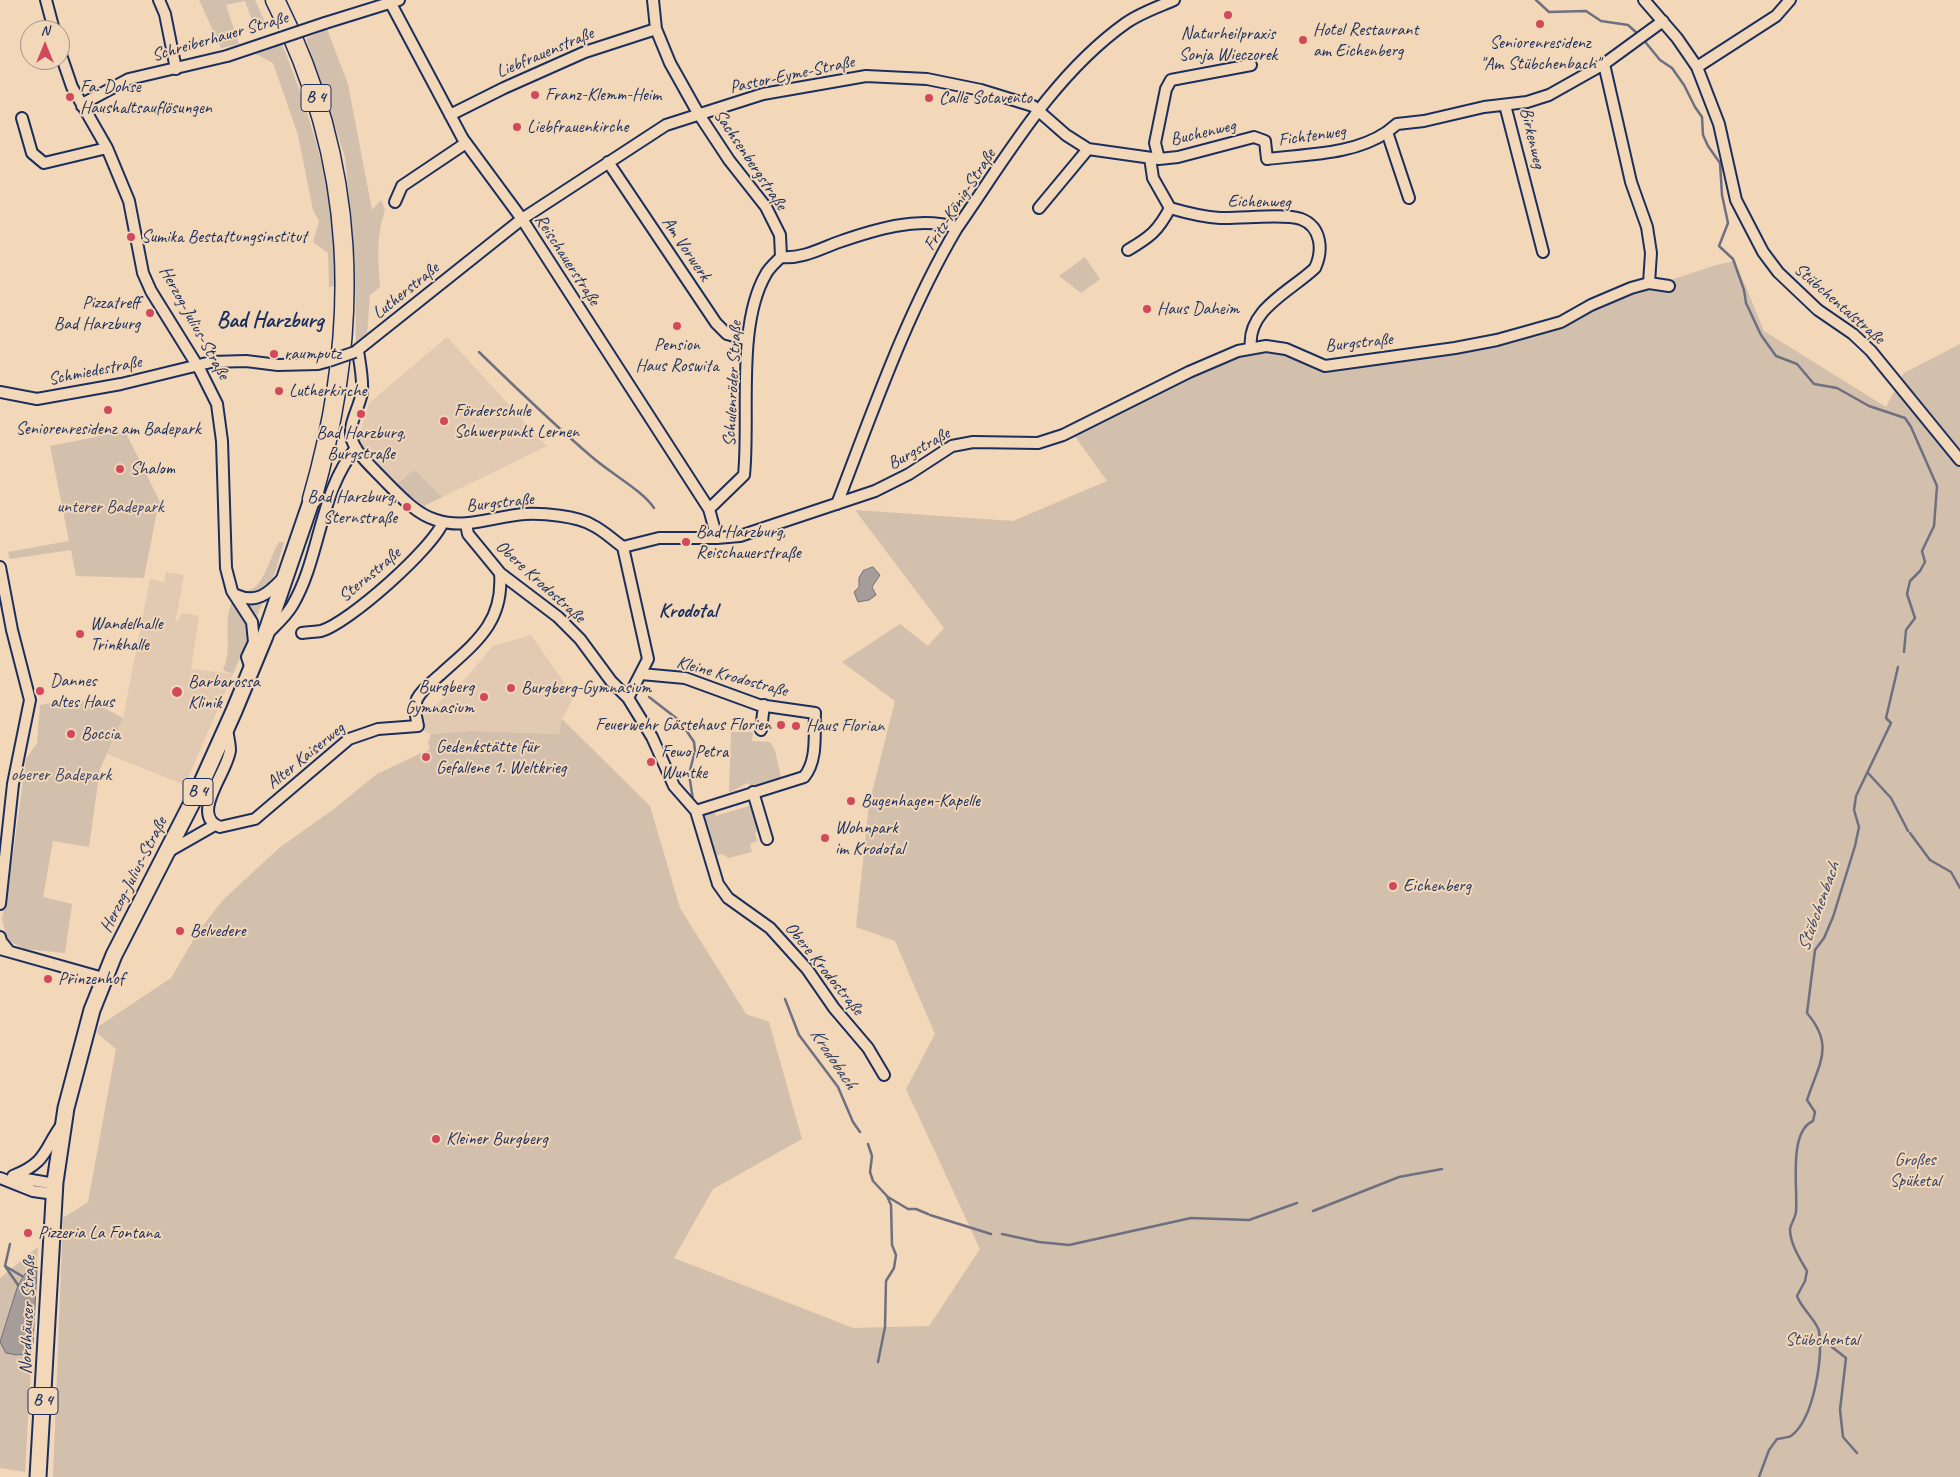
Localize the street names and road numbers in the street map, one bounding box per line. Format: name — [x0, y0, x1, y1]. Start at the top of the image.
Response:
street label: Schreiberhauer Straße — [149, 7, 291, 67]
street label: Liebfrauenstraße — [493, 23, 597, 83]
street label: Pastor-Eyme-Straße — [728, 51, 856, 99]
road number: B 4 — [301, 85, 331, 112]
street label: Sachsenbergstraße — [708, 105, 792, 215]
street label: Birkenweg — [1515, 106, 1549, 170]
street label: Buchenweg — [1168, 115, 1238, 151]
street label: Fichtenweg — [1277, 121, 1347, 151]
street label: Fritz-König-Straße — [919, 145, 1001, 255]
street label: Eichenweg — [1227, 191, 1291, 213]
street label: Reischauerstraße — [529, 210, 605, 310]
street label: Am Vorwerk — [657, 213, 715, 285]
street label: Lutherstraße — [368, 258, 444, 324]
street label: Stübchentalstraße — [1789, 259, 1889, 349]
street label: Herzog-Julius-Straße — [154, 263, 234, 383]
street label: Schulenröder Straße — [719, 321, 747, 447]
street label: Burgstraße — [1324, 329, 1394, 357]
street label: Schmiedestraße — [47, 351, 143, 391]
street label: Burgstraße — [884, 423, 954, 475]
street label: Burgstraße — [465, 489, 535, 517]
street label: Obere Krodostraße — [491, 536, 589, 628]
street label: Sternstraße — [335, 543, 405, 607]
street label: Kleine Krodostraße — [674, 652, 790, 702]
street label: Alter Kaiserweg — [263, 718, 349, 794]
road number: B 4 — [183, 779, 213, 806]
street label: Herzog-Julius-Straße — [96, 814, 172, 936]
street label: Obere Krodostraße — [780, 918, 868, 1020]
street label: Nordhäuser Straße — [15, 1255, 41, 1375]
road number: B 4 — [28, 1388, 58, 1414]

